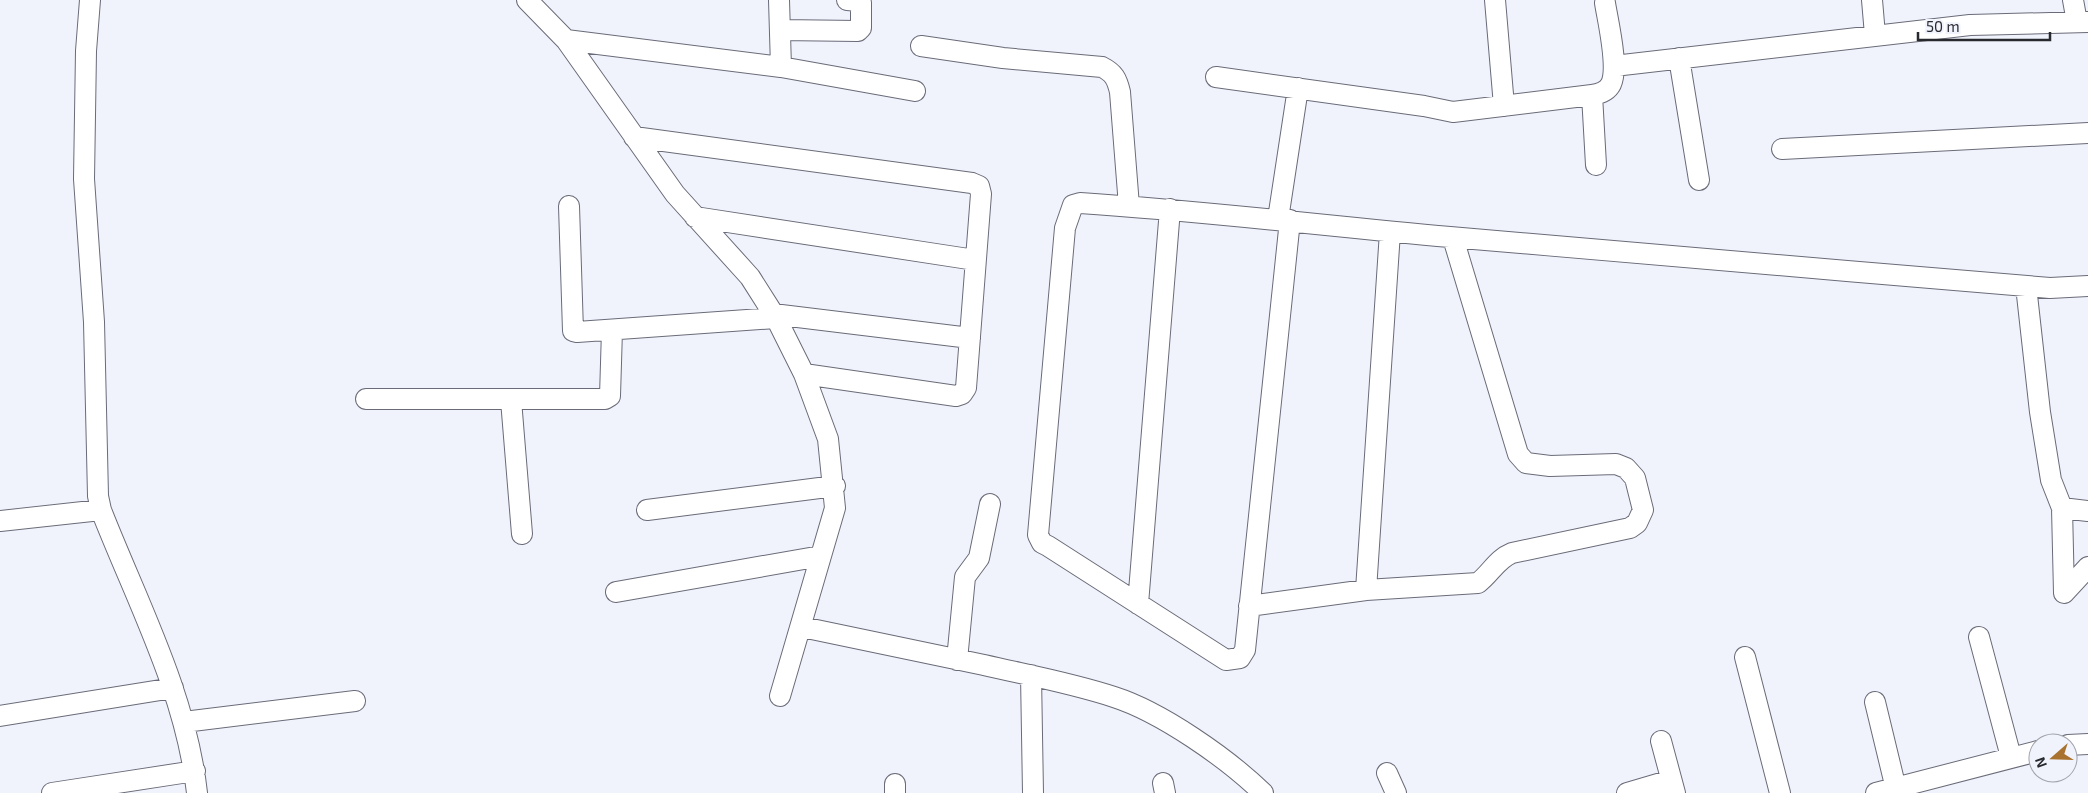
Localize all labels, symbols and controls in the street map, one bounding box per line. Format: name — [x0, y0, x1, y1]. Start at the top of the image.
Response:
scale bar — [1918, 10, 2050, 42]
text: 50 m — [1926, 17, 1960, 35]
north arrow — [2028, 733, 2078, 783]
text: N — [2031, 755, 2050, 770]

